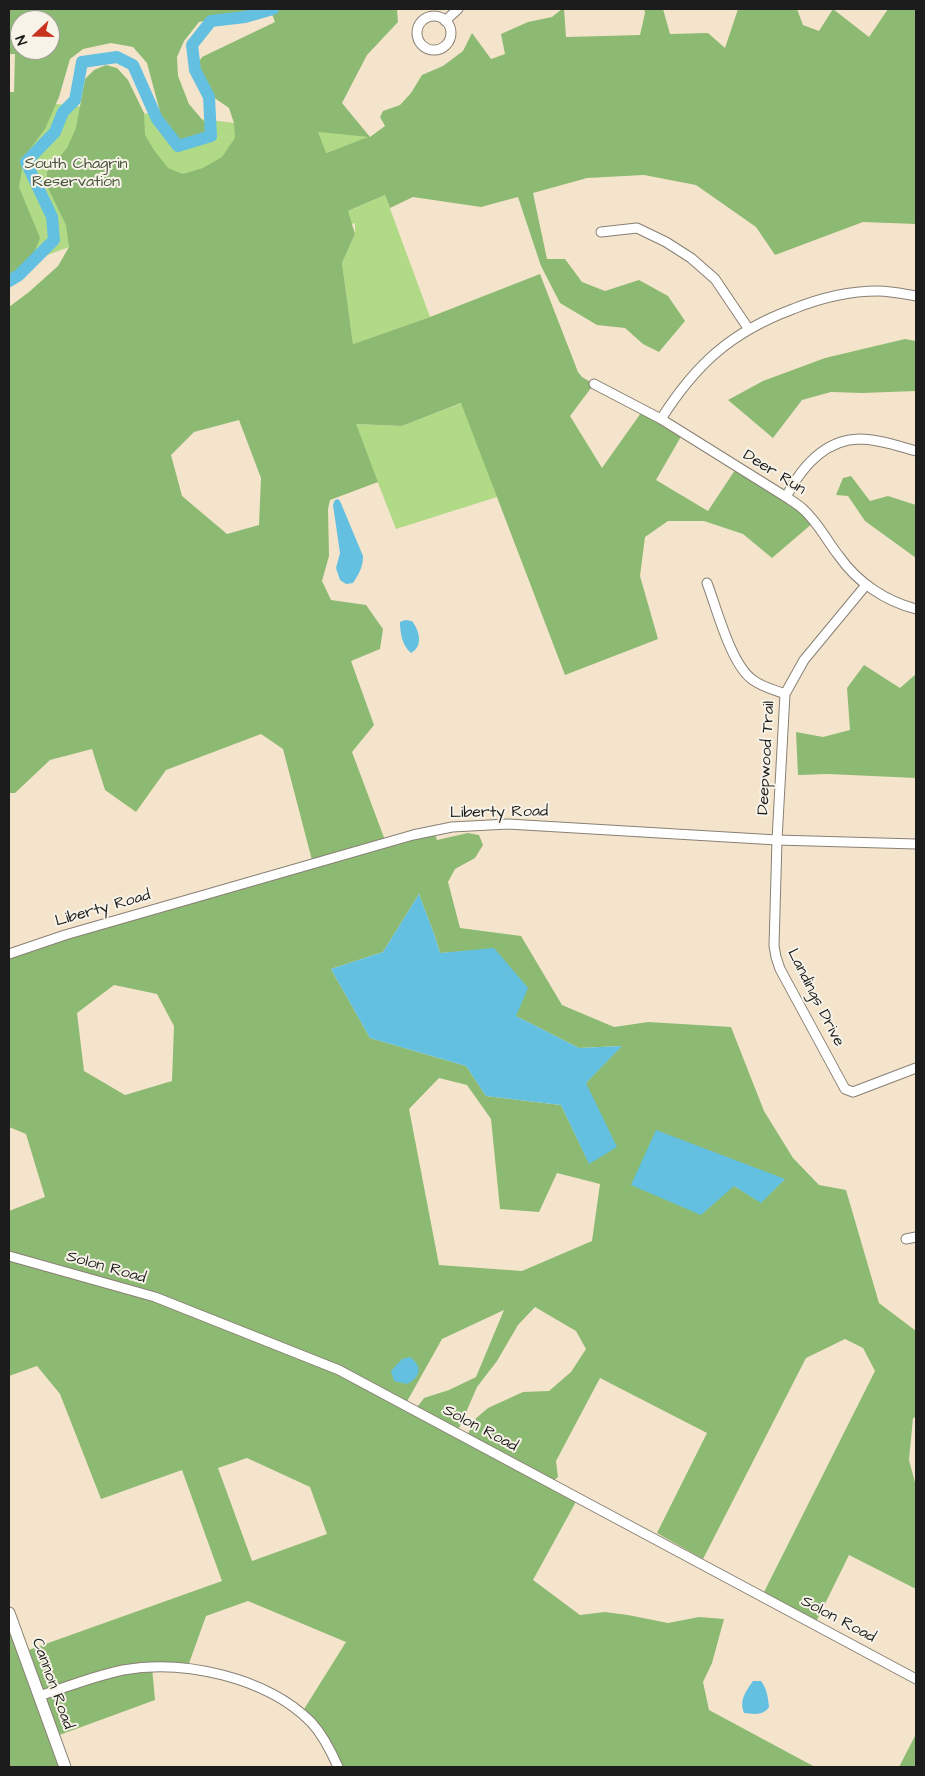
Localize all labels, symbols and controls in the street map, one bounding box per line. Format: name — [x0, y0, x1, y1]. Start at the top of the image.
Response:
north arrow — [10, 10, 60, 60]
text: N — [11, 32, 33, 48]
park label: South Chagrin Reservation — [24, 155, 128, 193]
street label: Deer Run — [739, 446, 809, 500]
street label: Deepwood Trail — [754, 701, 780, 815]
street label: Liberty Road — [450, 803, 548, 823]
street label: Liberty Road — [53, 886, 153, 932]
street label: Landings Drive — [782, 946, 848, 1050]
street label: Solon Road — [64, 1247, 148, 1289]
street label: Solon Road — [439, 1401, 521, 1457]
street label: Solon Road — [797, 1592, 879, 1648]
street label: Cannon Road — [27, 1636, 77, 1732]

